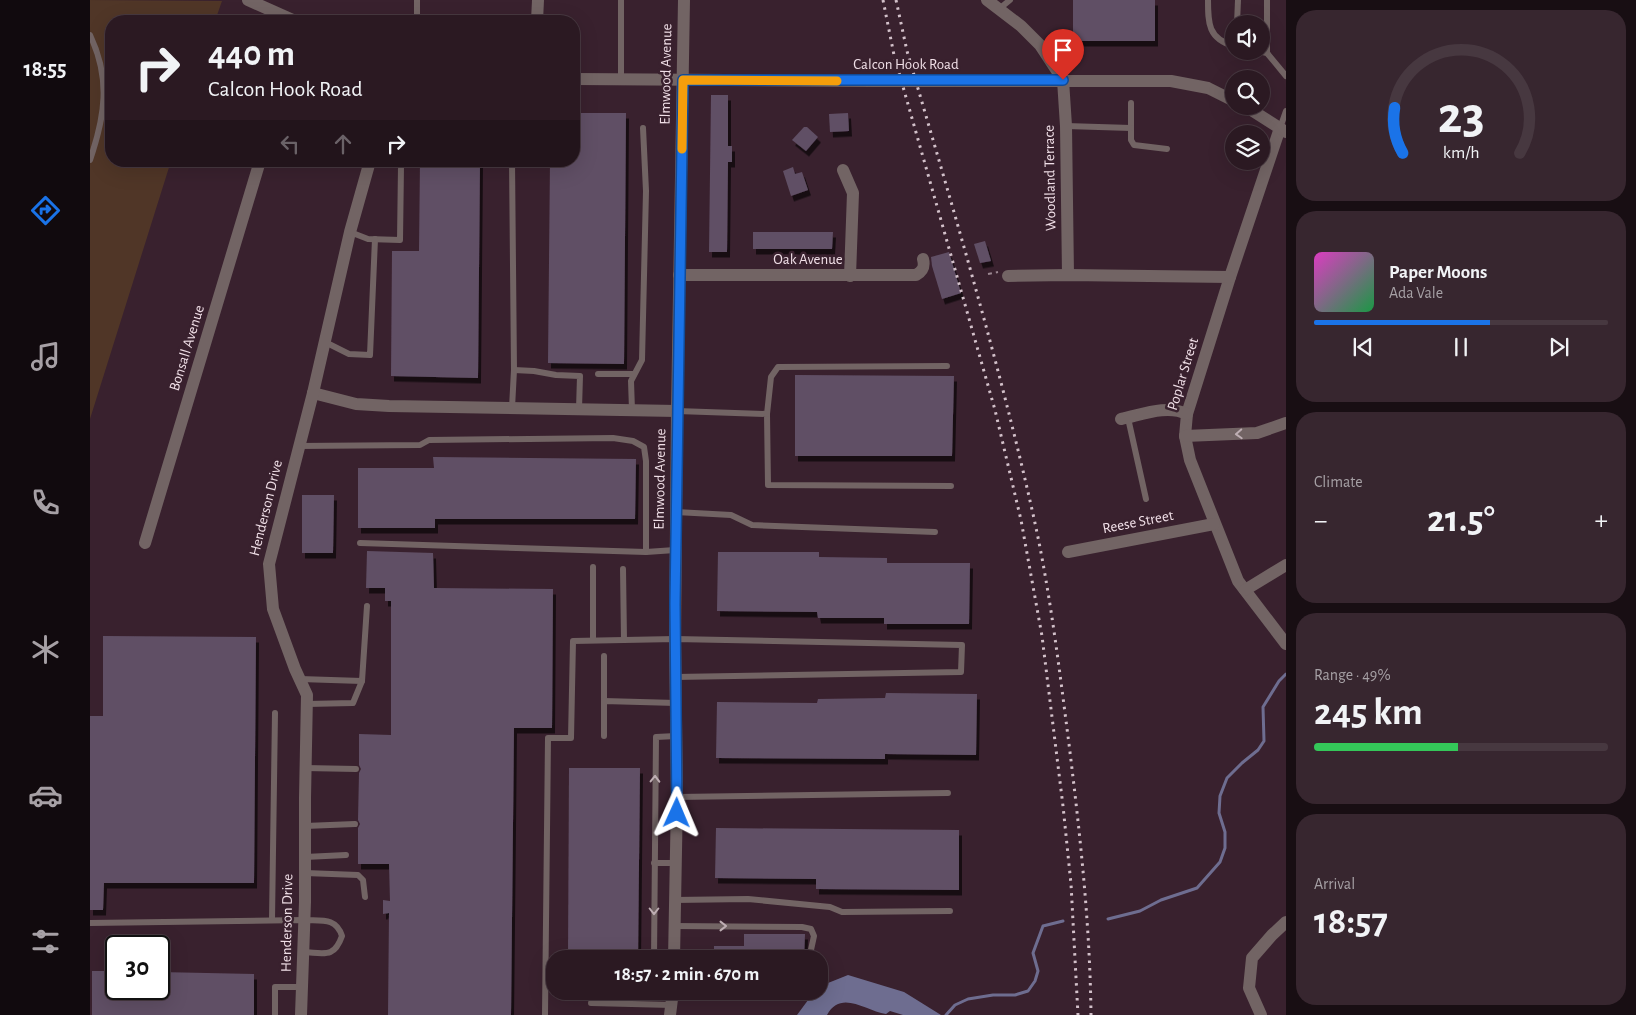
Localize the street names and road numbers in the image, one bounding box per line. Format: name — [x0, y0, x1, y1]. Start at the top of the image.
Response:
street label: Elmwood Avenue — [658, 23, 674, 125]
street label: Calcon Hook Road — [853, 57, 959, 72]
street label: Woodland Terrace — [1042, 125, 1058, 231]
street label: Oak Avenue — [773, 252, 843, 267]
street label: Bonsall Avenue — [167, 303, 207, 393]
street label: Poplar Street — [1165, 336, 1201, 412]
street label: Elmwood Avenue — [652, 428, 668, 530]
street label: Henderson Drive — [247, 458, 285, 558]
street label: Reese Street — [1101, 508, 1175, 536]
street label: Henderson Drive — [279, 874, 295, 972]

